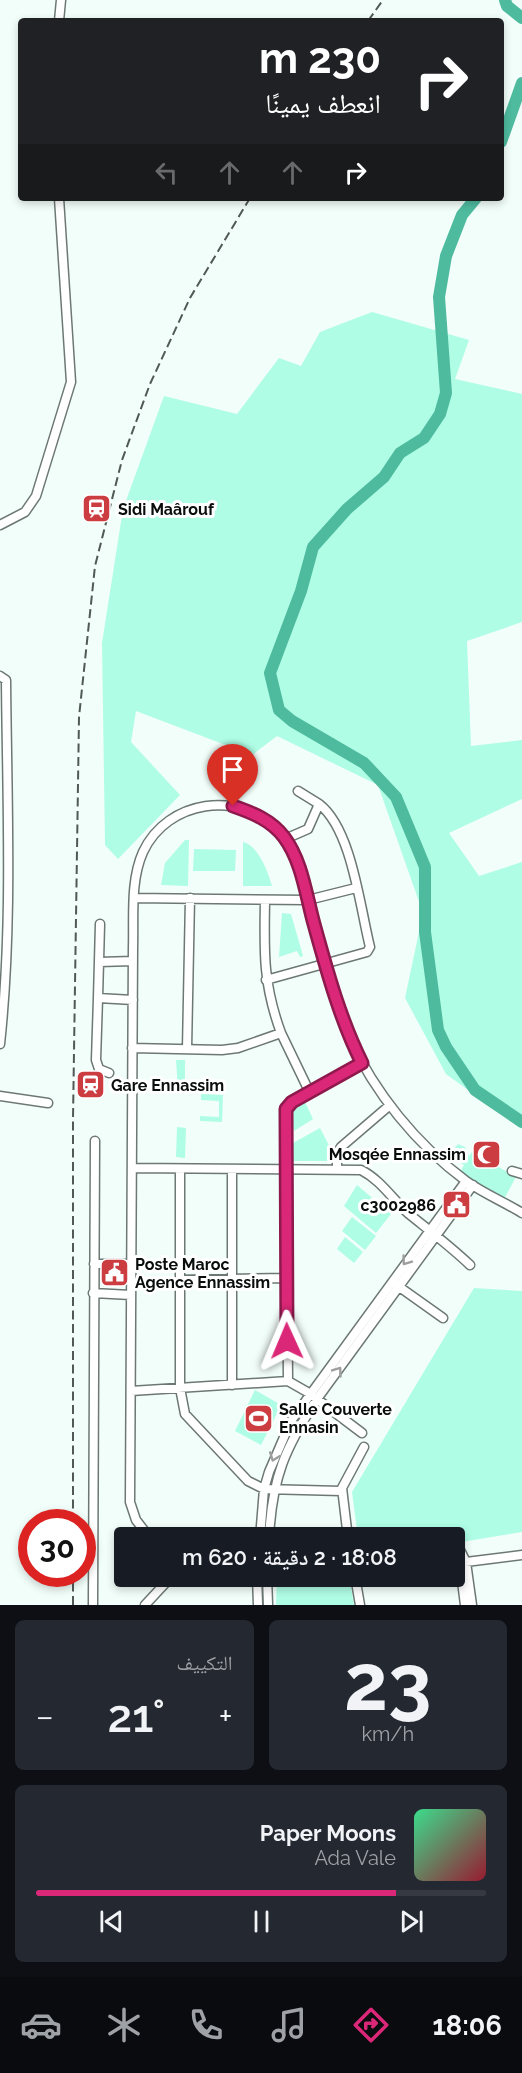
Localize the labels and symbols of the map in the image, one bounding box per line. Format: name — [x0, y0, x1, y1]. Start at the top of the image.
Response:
station icon: Sidi Maârouf — [81, 493, 113, 525]
place label: Sidi Maârouf — [118, 500, 215, 519]
pin — [207, 744, 258, 806]
station icon: Gare Ennassim — [74, 1069, 106, 1101]
place label: Gare Ennassim — [111, 1076, 224, 1095]
mosque icon: Mosqée Ennassim — [471, 1138, 503, 1170]
place label: Mosqée Ennassim — [329, 1145, 466, 1164]
public building icon: c3002986 — [441, 1189, 473, 1221]
place label: c3002986 — [361, 1196, 436, 1215]
place label: Poste Maroc Agence Ennassim — [135, 1255, 270, 1292]
one-way arrow — [402, 1255, 413, 1266]
public building icon: Poste Maroc Agence Ennassim — [98, 1257, 130, 1289]
position arrow — [255, 1309, 319, 1373]
one-way arrow — [331, 1366, 342, 1377]
place label: Salle Couverte Ennasin — [279, 1400, 392, 1437]
sports icon: Salle Couverte Ennasin — [242, 1402, 274, 1434]
one-way arrow — [269, 1451, 281, 1462]
speed limit sign: 30 — [18, 1509, 96, 1587]

